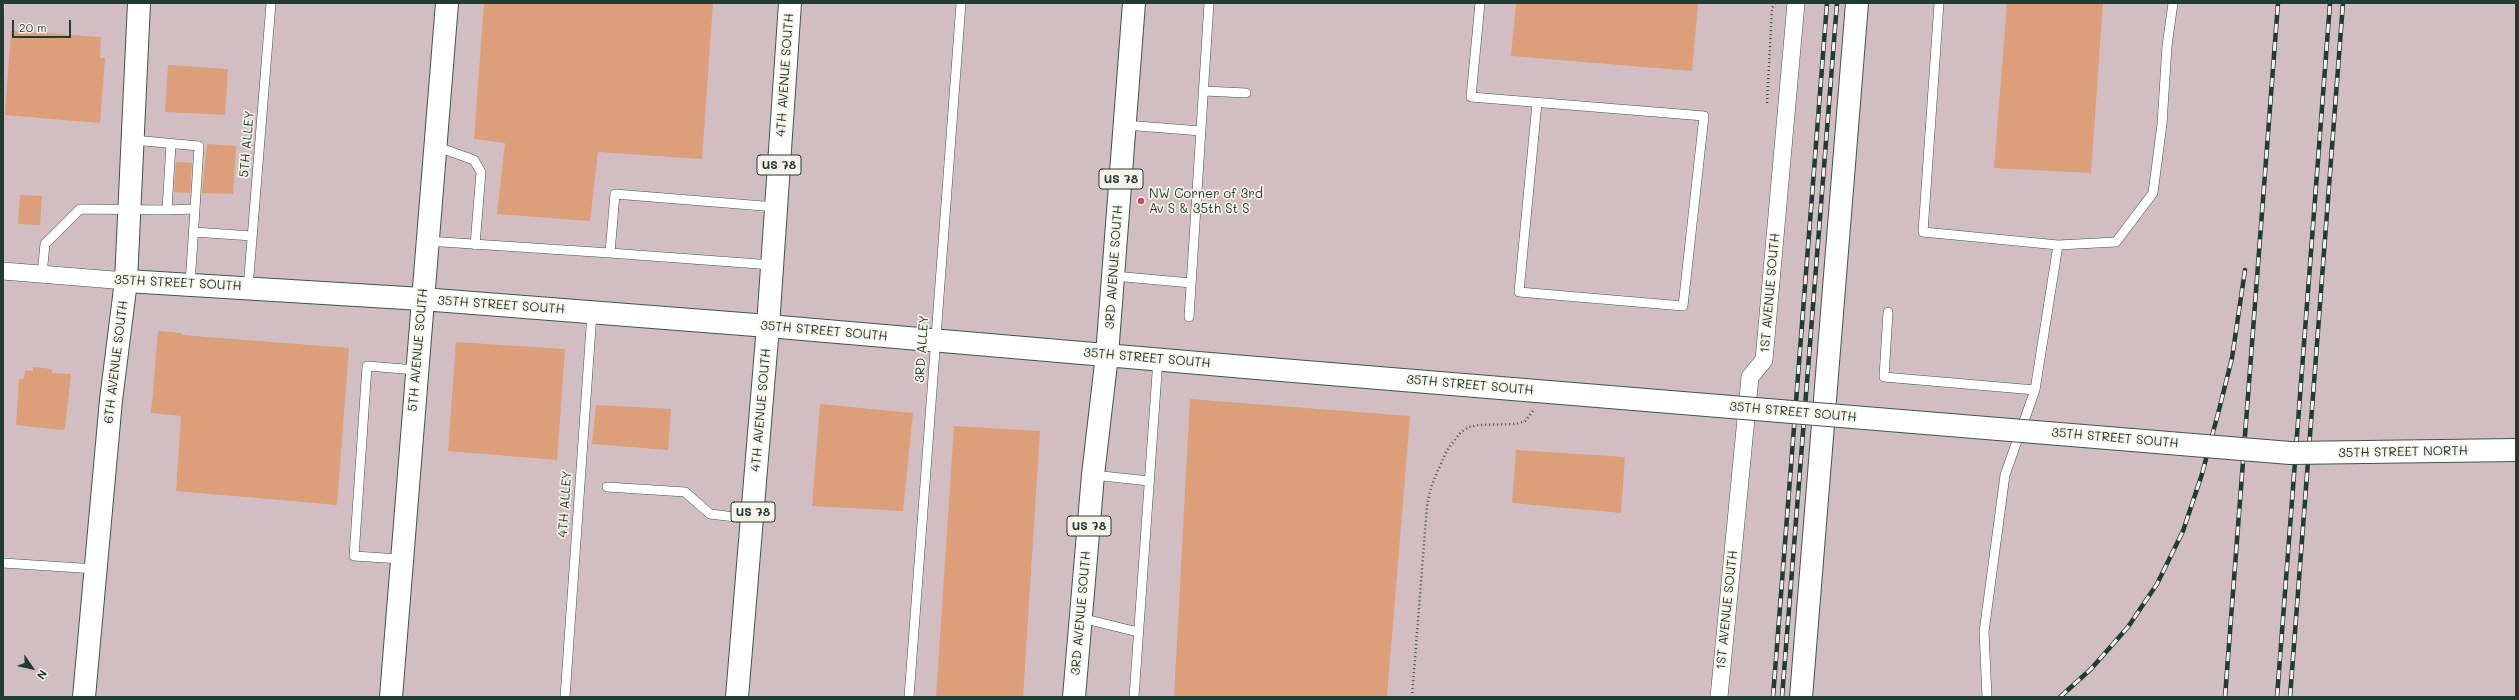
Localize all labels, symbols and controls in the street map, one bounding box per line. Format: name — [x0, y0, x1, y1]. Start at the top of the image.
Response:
scale bar — [14, 12, 73, 38]
street label: 4TH AVENUE SOUTH — [773, 13, 797, 137]
text: 20 m — [19, 19, 47, 35]
street label: 5TH ALLEY — [236, 110, 258, 178]
road number: US 78 — [757, 155, 801, 175]
road number: US 78 — [1099, 169, 1143, 189]
place label: NW Corner of 3rd Av S & 35th St S — [1149, 186, 1263, 217]
marker: NW Corner of 3rd Av S & 35th St S — [1136, 196, 1146, 206]
street label: 3RD AVENUE SOUTH — [1102, 204, 1126, 330]
street label: 1ST AVENUE SOUTH — [1757, 233, 1783, 353]
street label: 35TH STREET SOUTH — [114, 272, 242, 294]
street label: 5TH AVENUE SOUTH — [405, 288, 431, 412]
street label: 35TH STREET SOUTH — [437, 293, 565, 317]
street label: 6TH AVENUE SOUTH — [101, 299, 131, 425]
street label: 3RD ALLEY — [912, 315, 932, 383]
street label: 35TH STREET SOUTH — [760, 318, 888, 344]
street label: 35TH STREET SOUTH — [1083, 345, 1211, 371]
street label: 4TH AVENUE SOUTH — [748, 348, 774, 472]
street label: 35TH STREET SOUTH — [1406, 372, 1534, 398]
street label: 35TH STREET SOUTH — [1729, 399, 1857, 425]
street label: 35TH STREET SOUTH — [2051, 425, 2179, 451]
street label: 35TH STREET NORTH — [2338, 443, 2468, 461]
street label: 4TH ALLEY — [555, 470, 575, 538]
road number: US 78 — [731, 502, 775, 522]
road number: US 78 — [1067, 516, 1111, 536]
street label: 1ST AVENUE SOUTH — [1713, 549, 1741, 671]
street label: 3RD AVENUE SOUTH — [1068, 550, 1094, 676]
north arrow — [12, 648, 52, 688]
text: N — [34, 667, 51, 683]

